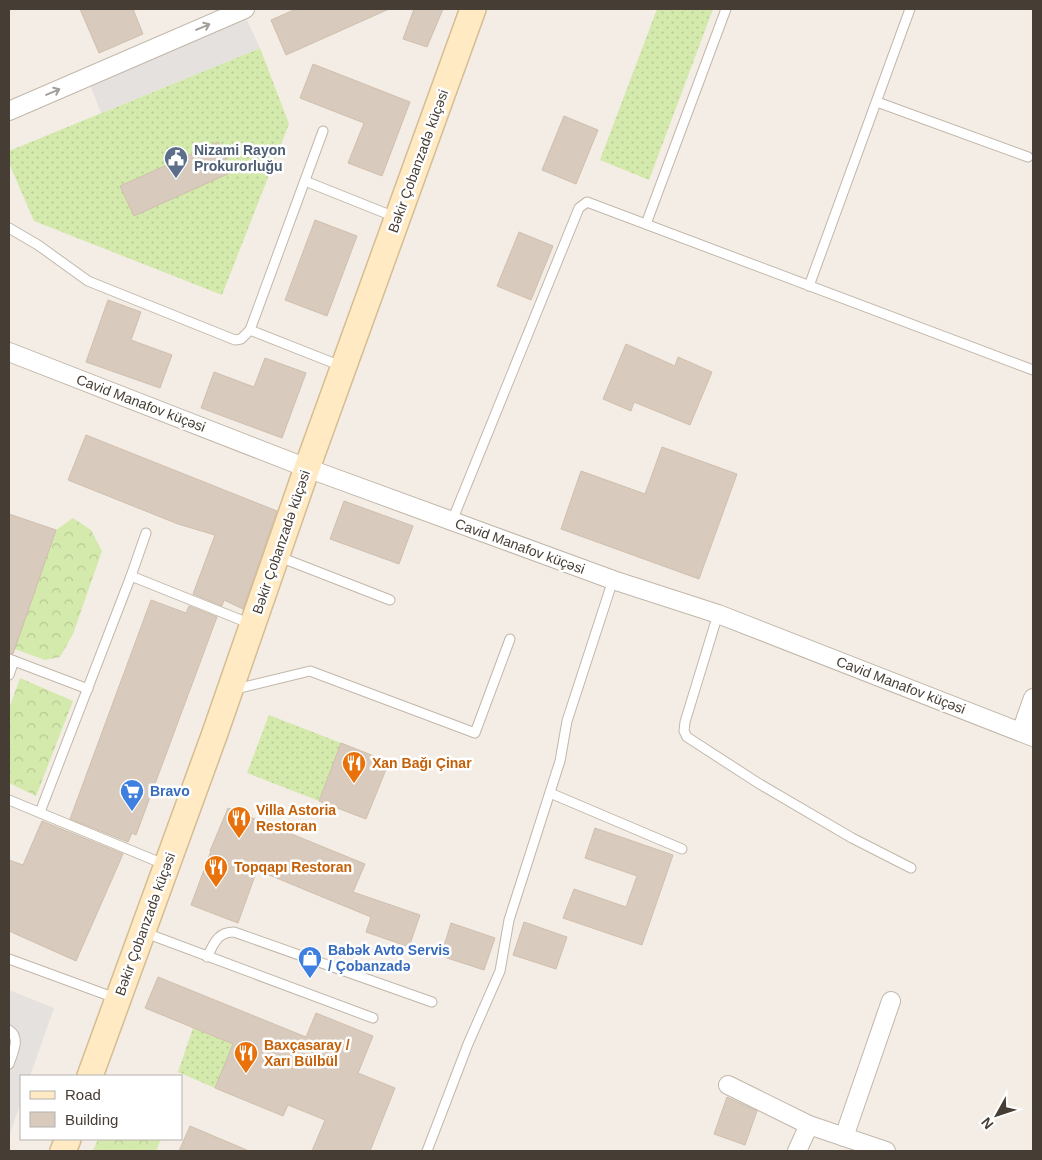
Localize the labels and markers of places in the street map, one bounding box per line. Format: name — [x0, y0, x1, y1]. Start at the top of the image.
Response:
place label: Nizami Rayon Prokurorluğu — [194, 142, 286, 174]
public building icon: Nizami Rayon Prokurorluğu — [163, 145, 189, 179]
restaurant icon: Xan Bağı Çinar — [341, 750, 367, 784]
place label: Xan Bağı Çinar — [372, 755, 472, 771]
supermarket icon: Bravo — [119, 778, 145, 812]
place label: Bravo — [150, 783, 190, 799]
place label: Villa Astoria Restoran — [256, 802, 336, 834]
restaurant icon: Villa Astoria Restoran — [226, 805, 252, 839]
restaurant icon: Topqapı Restoran — [203, 854, 229, 888]
place label: Topqapı Restoran — [234, 859, 352, 875]
place label: Babək Avto Servis / Çobanzadə — [328, 942, 450, 974]
shop icon: Babək Avto Servis / Çobanzadə — [297, 945, 323, 979]
place label: Baxçasaray / Xarı Bülbül — [264, 1037, 350, 1069]
restaurant icon: Baxçasaray / Xarı Bülbül — [233, 1040, 259, 1074]

